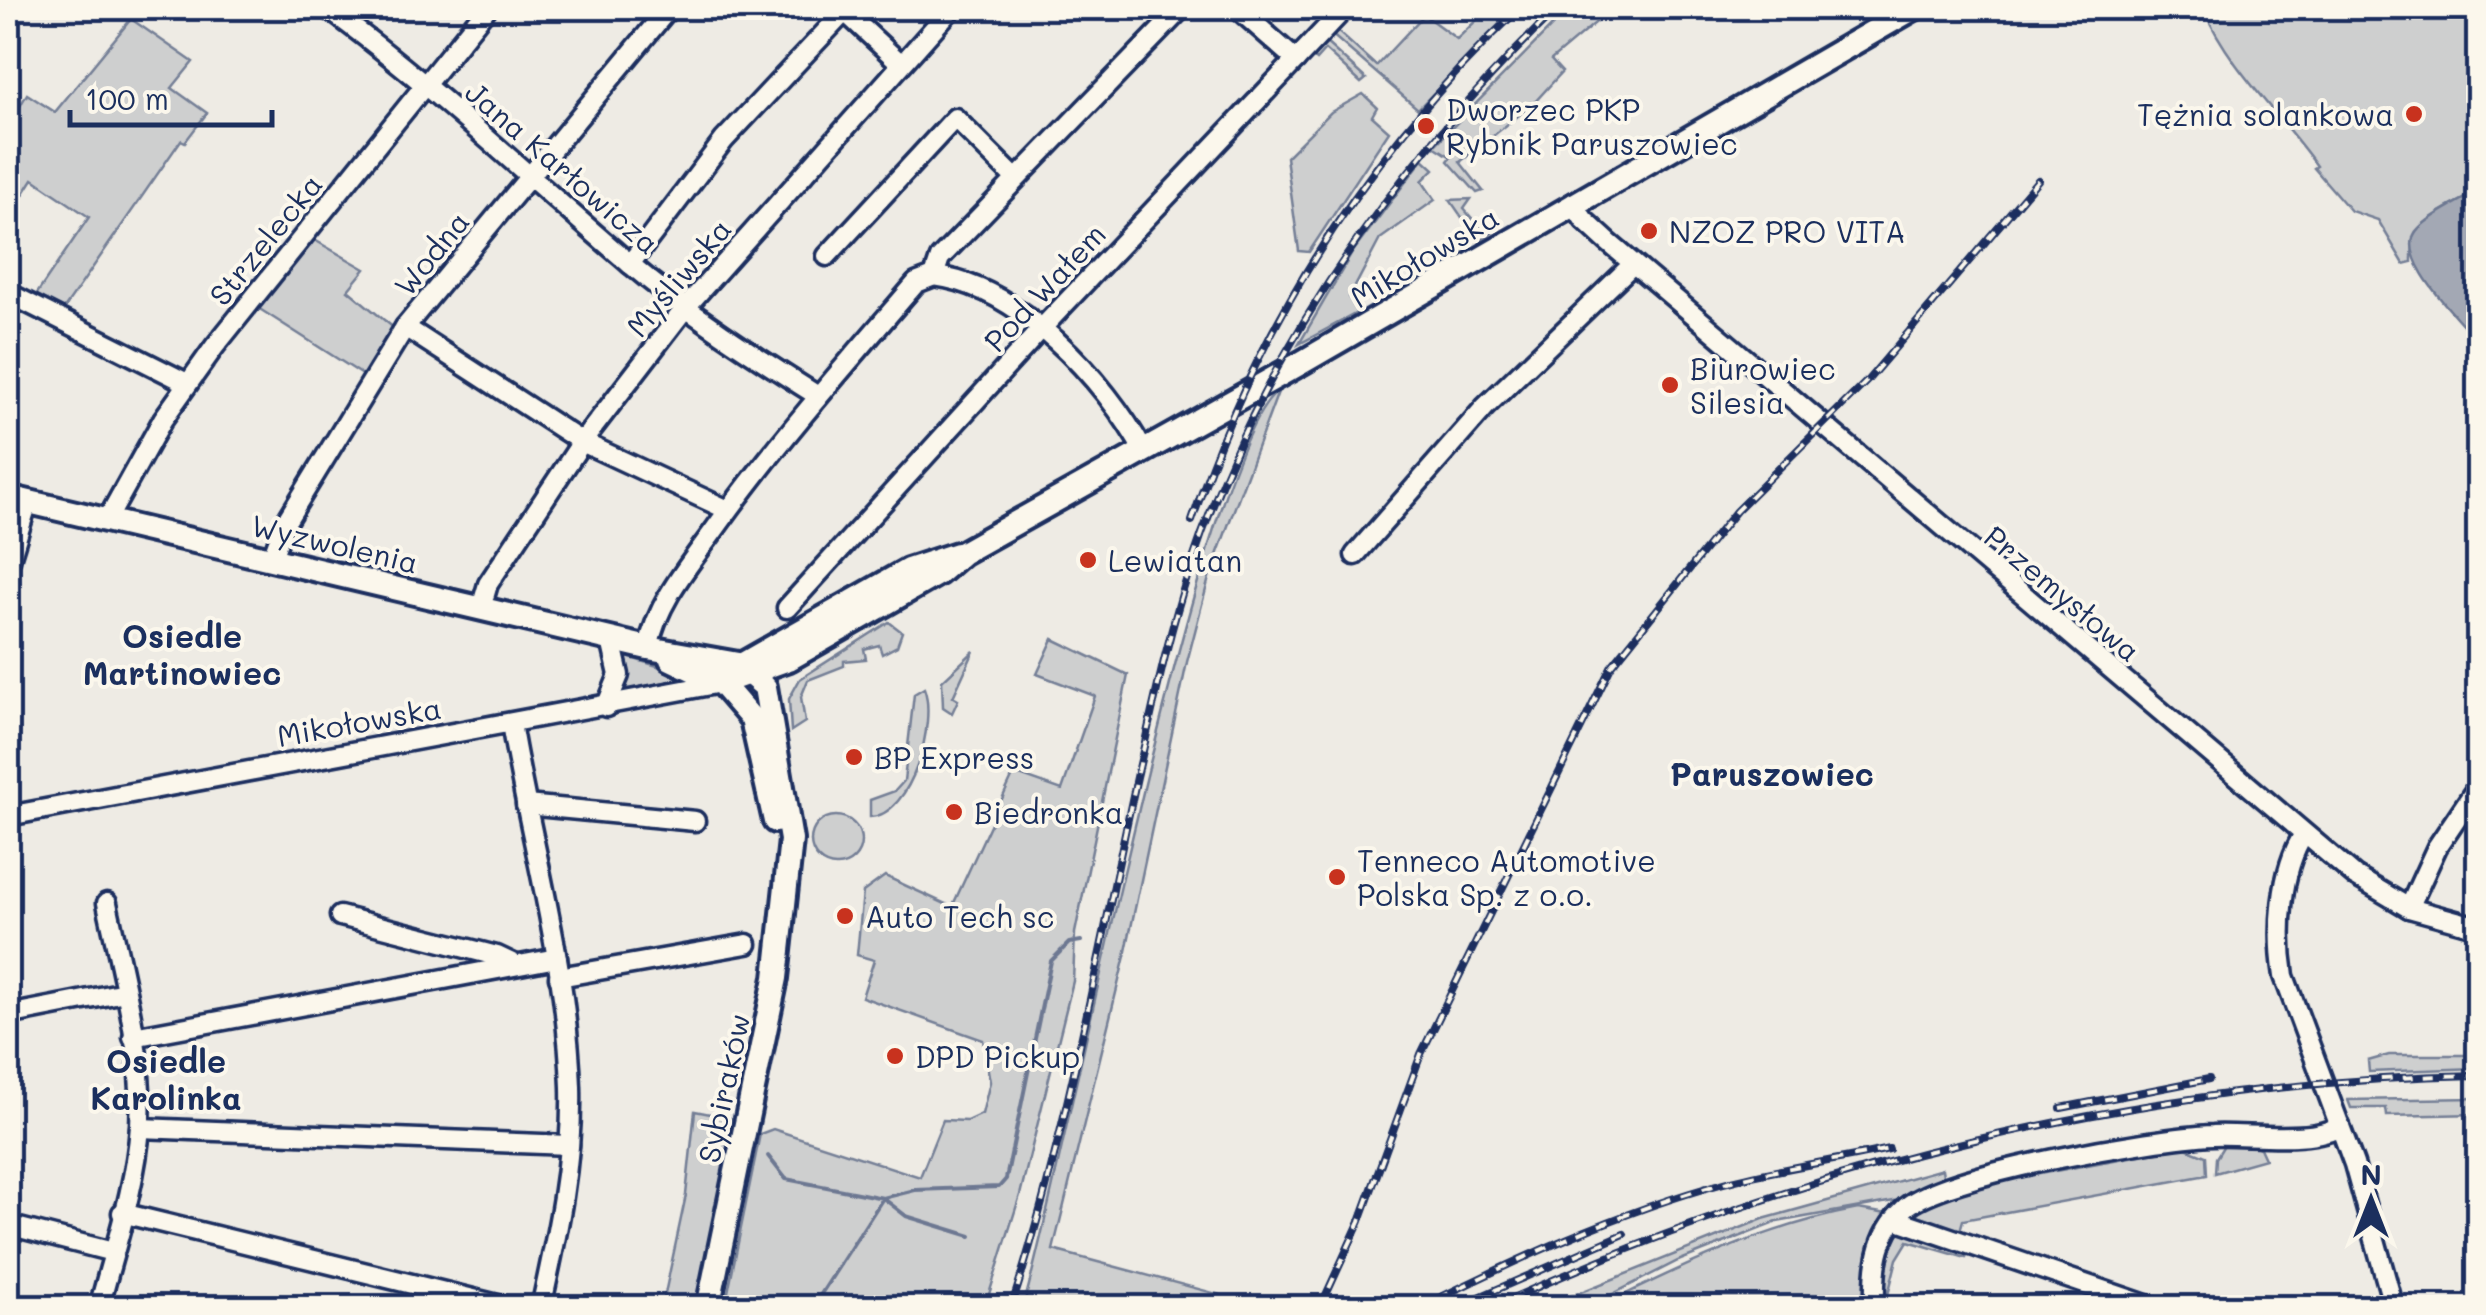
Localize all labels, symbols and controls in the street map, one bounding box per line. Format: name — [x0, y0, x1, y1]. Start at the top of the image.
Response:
scale bar — [70, 65, 272, 127]
street label: Jana Karłowicza — [458, 72, 668, 262]
text: 100 m — [85, 78, 169, 118]
place label: Dworzec PKP Rybnik Paruszowiec — [1446, 89, 1738, 163]
place label: Tężnia solankowa — [2137, 94, 2394, 134]
marker: Tężnia solankowa — [2403, 103, 2425, 125]
marker: Dworzec PKP Rybnik Paruszowiec — [1415, 115, 1437, 137]
street label: Strzelecka — [199, 165, 331, 313]
street label: Mikołowska — [1342, 196, 1506, 316]
street label: Wodna — [384, 202, 478, 304]
street label: Myśliwska — [617, 209, 739, 345]
place label: NZOZ PRO VITA — [1669, 211, 1906, 251]
street label: Pod Wałem — [974, 214, 1114, 360]
marker: NZOZ PRO VITA — [1638, 220, 1660, 242]
place label: Biurowiec Silesia — [1690, 348, 1836, 422]
marker: Biurowiec Silesia — [1659, 374, 1681, 396]
street label: Wyzwolenia — [248, 504, 422, 582]
street label: Przemysłowa — [1977, 516, 2149, 670]
place label: Lewiatan — [1108, 540, 1242, 580]
marker: Lewiatan — [1077, 549, 1099, 571]
district label: Osiedle Martinowiec — [83, 614, 281, 693]
street label: Mikołowska — [274, 687, 444, 755]
place label: BP Express — [874, 737, 1034, 777]
marker: BP Express — [843, 746, 865, 768]
district label: Paruszowiec — [1670, 752, 1874, 794]
place label: Biedronka — [974, 792, 1124, 832]
marker: Biedronka — [943, 801, 965, 823]
place label: Tenneco Automotive Polska Sp. z o.o. — [1357, 840, 1656, 914]
marker: Tenneco Automotive Polska Sp. z o.o. — [1326, 866, 1348, 888]
place label: Auto Tech sc — [865, 896, 1054, 936]
marker: Auto Tech sc — [834, 905, 856, 927]
street label: Sybiraków — [688, 1010, 758, 1166]
place label: DPD Pickup — [915, 1036, 1080, 1076]
district label: Osiedle Karolinka — [90, 1039, 242, 1118]
marker: DPD Pickup — [884, 1045, 906, 1067]
north arrow — [2321, 1150, 2421, 1250]
text: N — [2360, 1156, 2382, 1192]

